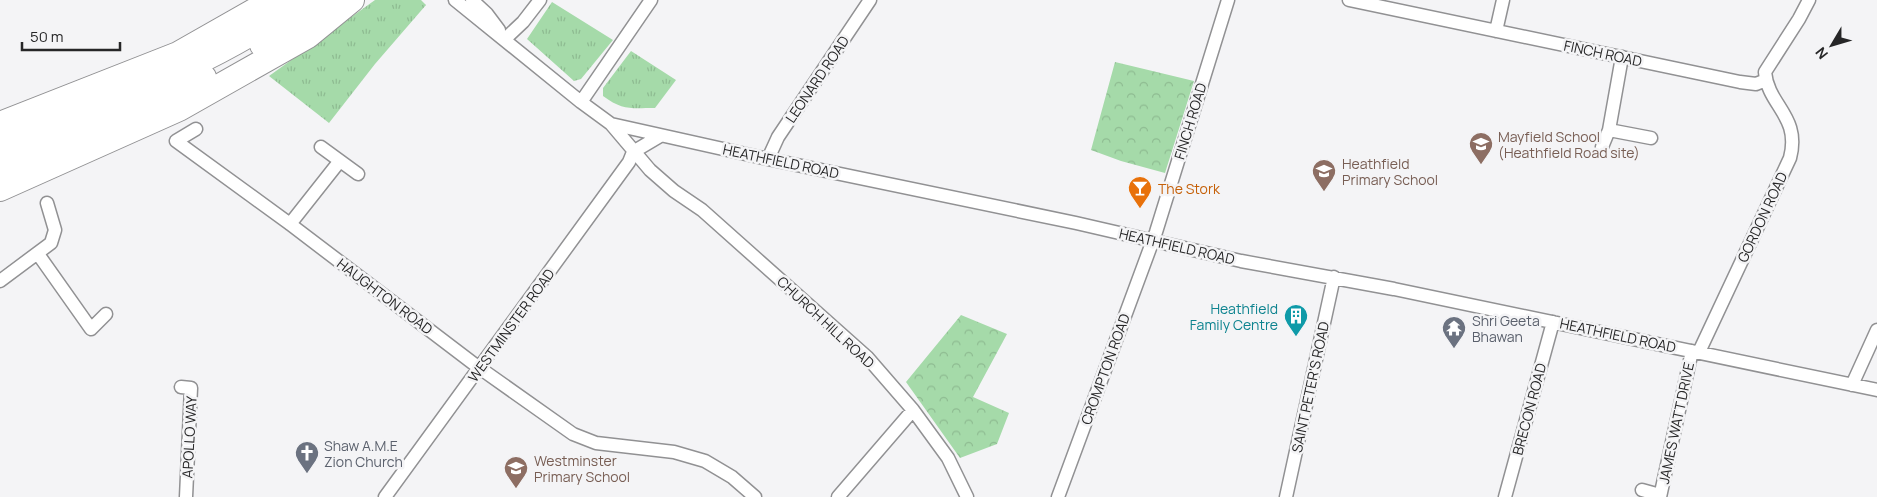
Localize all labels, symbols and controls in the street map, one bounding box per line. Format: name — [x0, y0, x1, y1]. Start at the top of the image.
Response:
scale bar — [22, 20, 120, 52]
north arrow — [1807, 20, 1857, 70]
text: 50 m — [30, 26, 64, 47]
street label: LEONARD ROAD — [781, 32, 853, 126]
street label: FINCH ROAD — [1562, 35, 1644, 71]
text: N — [1811, 43, 1832, 63]
street label: FINCH ROAD — [1169, 80, 1211, 162]
place label: Mayfield School (Heathfield Road site) — [1498, 127, 1640, 162]
school or university icon: Mayfield School (Heathfield Road site) — [1468, 131, 1494, 165]
street label: HEATHFIELD ROAD — [721, 139, 841, 183]
place label: Heathfield Primary School — [1342, 154, 1438, 189]
school or university icon: Heathfield Primary School — [1311, 158, 1337, 192]
street label: GORDON ROAD — [1733, 169, 1791, 265]
bar icon: The Stork — [1127, 175, 1153, 209]
place label: The Stork — [1158, 179, 1221, 198]
street label: HEATHFIELD ROAD — [1117, 223, 1237, 269]
street label: HAUGHTON ROAD — [333, 254, 437, 338]
street label: WESTMINSTER ROAD — [463, 264, 559, 386]
street label: CHURCH HILL ROAD — [773, 272, 879, 372]
place label: Heathfield Family Centre — [1190, 299, 1278, 334]
building icon: Heathfield Family Centre — [1283, 303, 1309, 337]
street label: CROMPTON ROAD — [1076, 311, 1134, 427]
place label: Shri Geeta Bhawan — [1472, 311, 1540, 346]
street label: HEATHFIELD ROAD — [1558, 313, 1678, 357]
temple icon: Shri Geeta Bhawan — [1441, 315, 1467, 349]
street label: SAINT PETER'S ROAD — [1287, 320, 1333, 454]
street label: JAMES WATT DRIVE — [1654, 360, 1698, 486]
street label: BRECON ROAD — [1508, 361, 1550, 457]
street label: APOLLO WAY — [177, 395, 201, 479]
place label: Shaw A.M.E Zion Church — [324, 436, 403, 471]
church icon: Shaw A.M.E Zion Church — [294, 440, 320, 474]
place label: Westminster Primary School — [534, 451, 630, 486]
school or university icon: Westminster Primary School — [503, 455, 529, 489]

